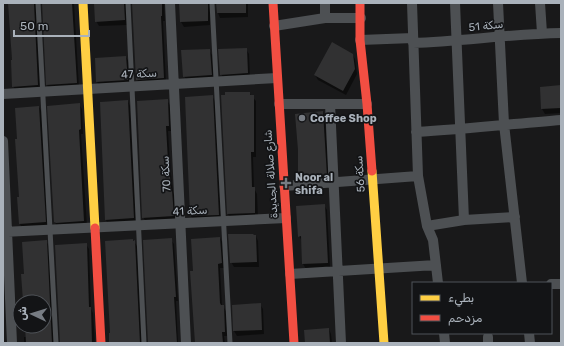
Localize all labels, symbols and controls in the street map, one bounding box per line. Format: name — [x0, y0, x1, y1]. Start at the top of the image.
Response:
scale bar — [14, 12, 89, 38]
street label: سكة 51 — [468, 18, 504, 34]
text: 50 m — [20, 19, 48, 33]
street label: سكة 47 — [121, 67, 157, 81]
place label: Coffee Shop — [310, 112, 377, 125]
marker: Coffee Shop — [297, 113, 307, 123]
street label: شارع صلالة الجديدة — [261, 129, 283, 219]
street label: سكة 56 — [352, 155, 368, 193]
street label: سكة 70 — [159, 156, 173, 192]
place label: Noor al shifa — [295, 171, 333, 197]
marker: Noor al shifa — [280, 177, 292, 189]
street label: سكة 41 — [172, 204, 208, 218]
legend — [412, 282, 552, 334]
text: بطيء — [448, 291, 474, 307]
north arrow — [12, 294, 52, 334]
text: ش — [16, 306, 29, 321]
text: مزدحم — [448, 311, 483, 326]

